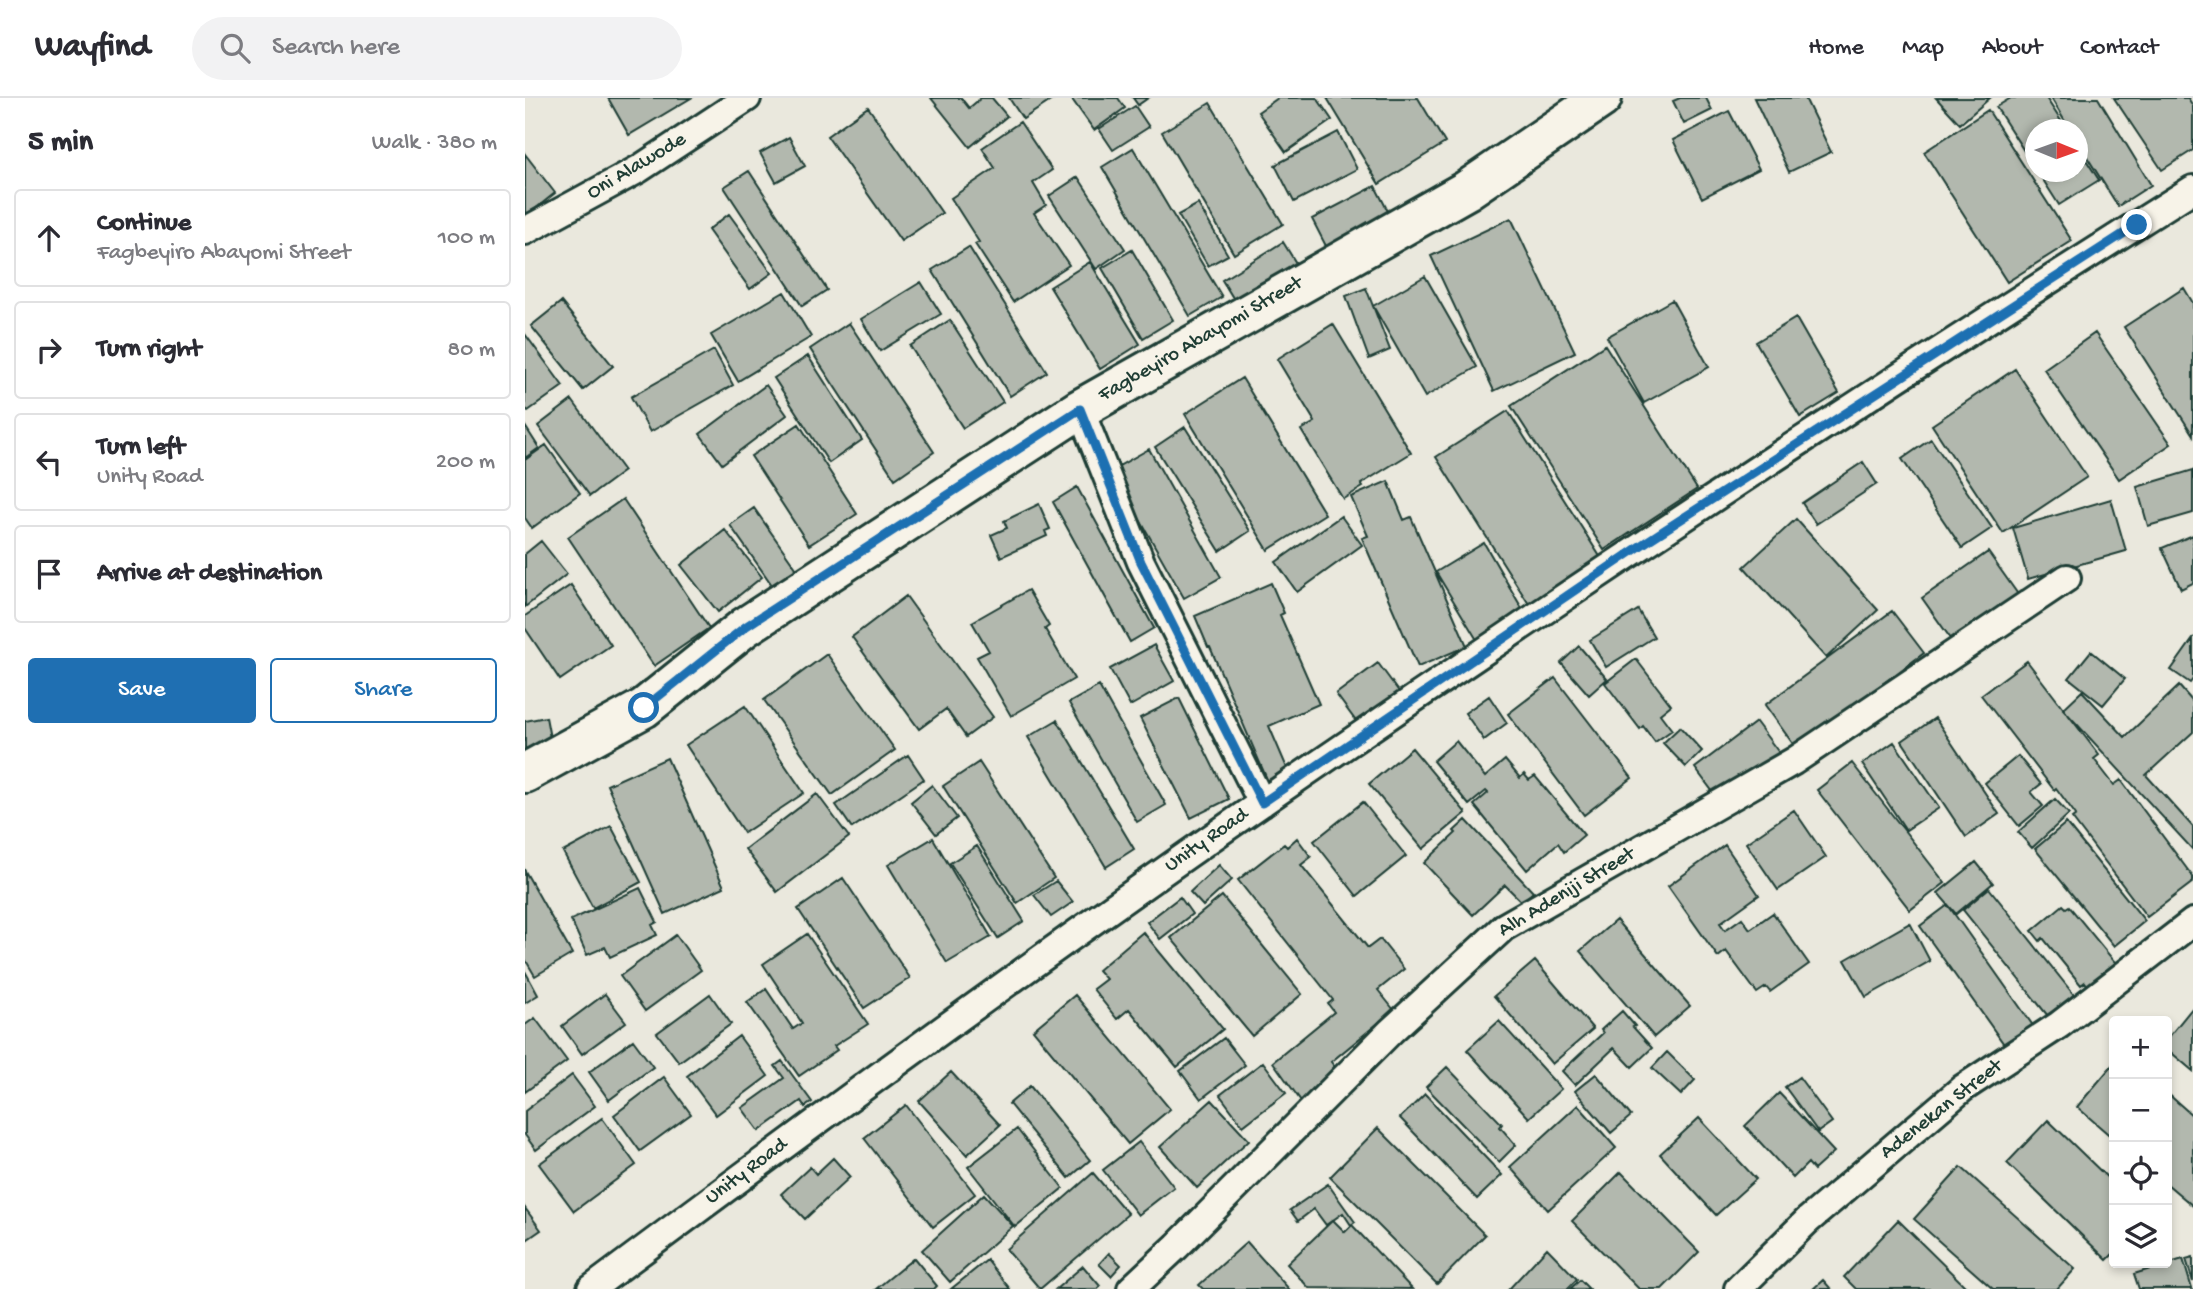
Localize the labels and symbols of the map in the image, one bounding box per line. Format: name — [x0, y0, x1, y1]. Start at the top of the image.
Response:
north arrow — [2025, 119, 2088, 182]
street label: Oni Alawode — [583, 127, 692, 206]
route end — [2121, 209, 2152, 240]
street label: Fagbeyiro Abayomi Street — [1094, 270, 1309, 409]
route start — [628, 692, 659, 723]
street label: Unity Road — [1160, 802, 1255, 879]
street label: Alh Adeniji Street — [1494, 841, 1642, 944]
street label: Adenekan Street — [1876, 1053, 2010, 1166]
street label: Unity Road — [701, 1132, 794, 1211]

